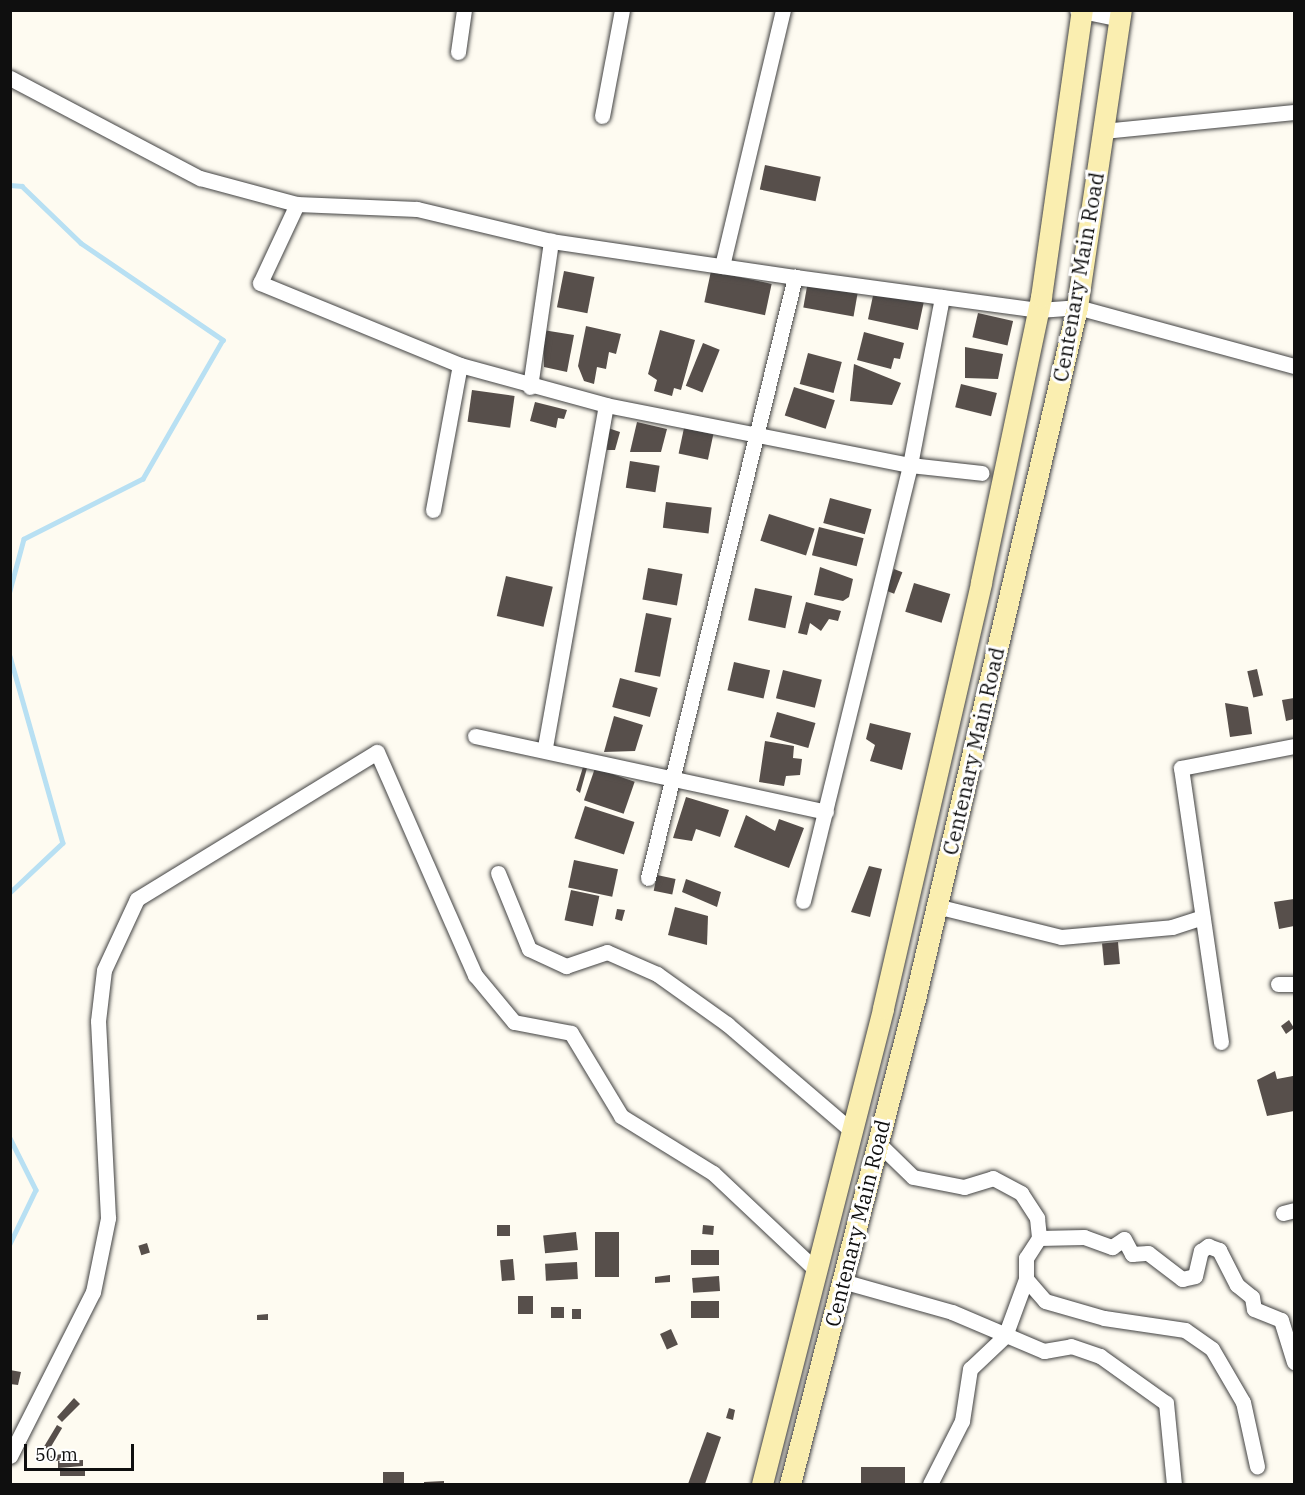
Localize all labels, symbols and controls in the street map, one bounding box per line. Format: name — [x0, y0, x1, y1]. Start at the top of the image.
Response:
street label: Centenary Main Road — [1047, 170, 1109, 384]
street label: Centenary Main Road — [937, 645, 1009, 857]
street label: Centenary Main Road — [819, 1117, 895, 1329]
scale bar — [27, 1432, 136, 1470]
text: 50 m — [35, 1443, 78, 1466]

